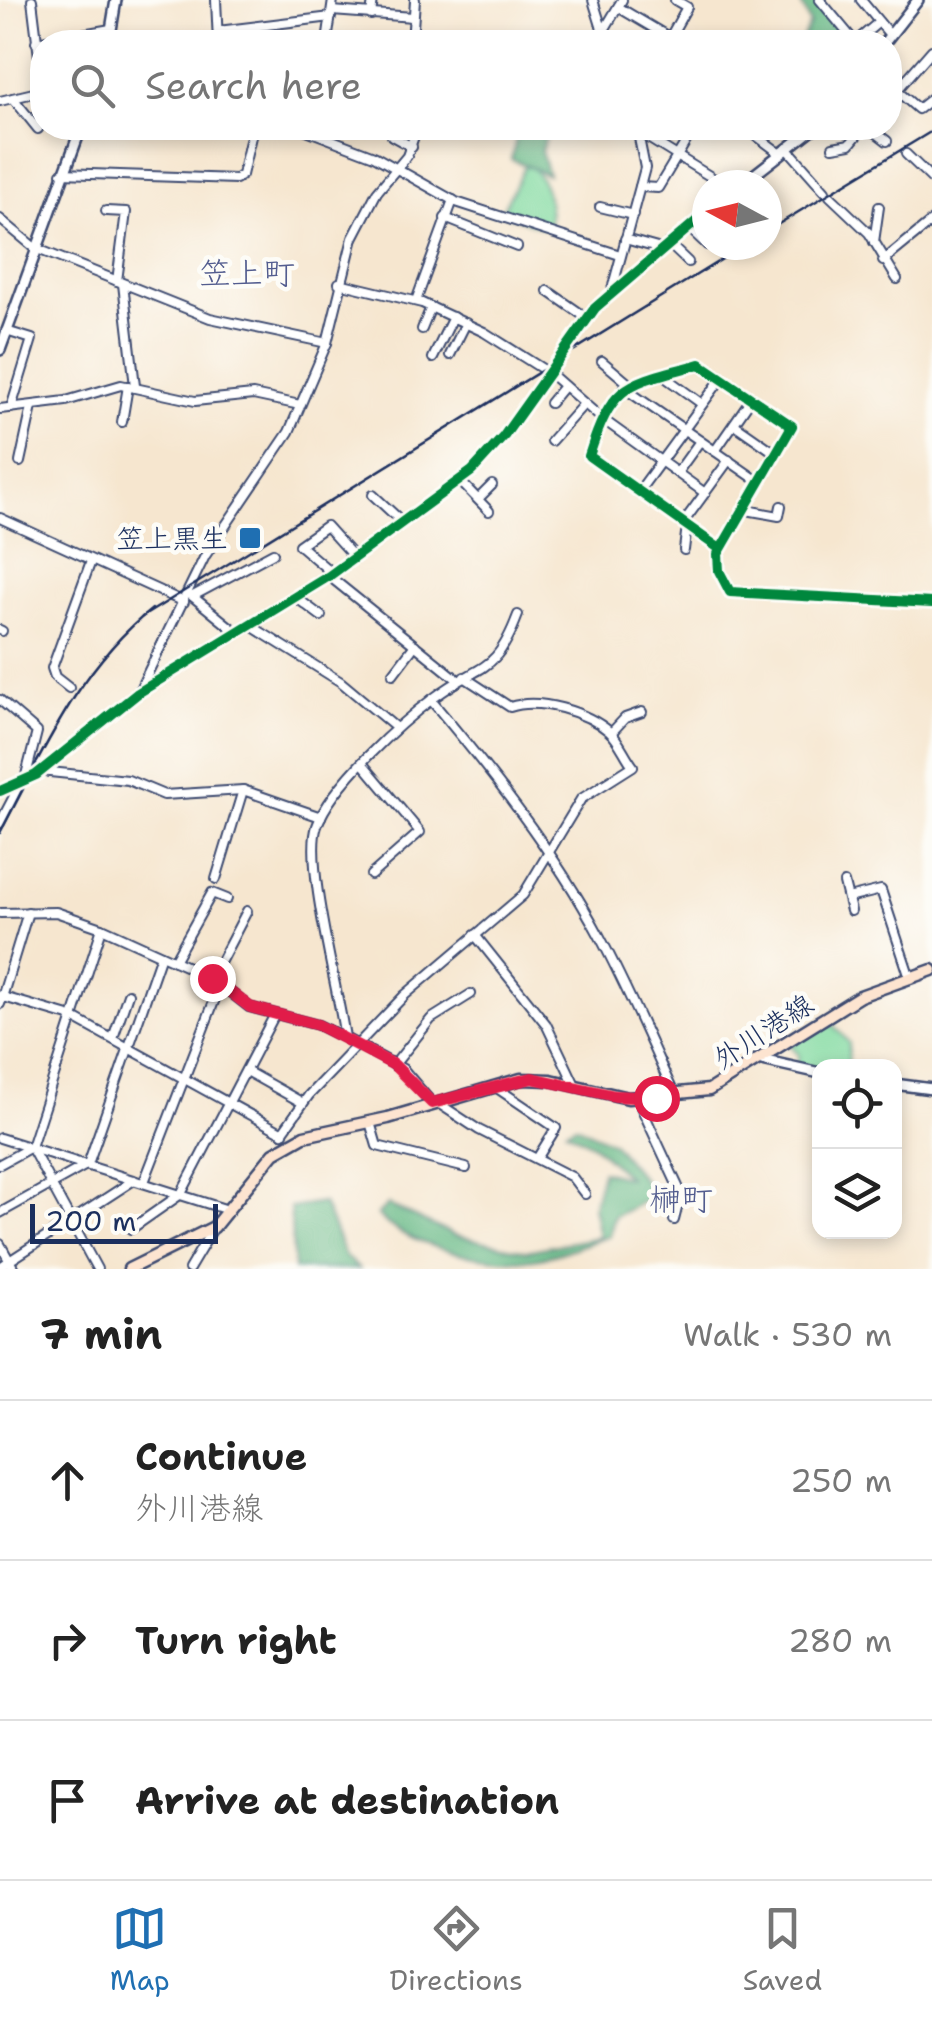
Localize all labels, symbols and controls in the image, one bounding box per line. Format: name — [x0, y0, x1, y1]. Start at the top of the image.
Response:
search box — [30, 30, 902, 140]
icon: search — [65, 58, 120, 113]
text: Search here — [145, 60, 362, 111]
north arrow — [692, 170, 782, 260]
district label: 笠上町 — [199, 251, 295, 294]
place label: 笠上黒生 — [116, 519, 228, 557]
marker: 笠上黒生 — [237, 525, 263, 551]
route end — [190, 956, 236, 1002]
street label: 外川港線 — [706, 985, 820, 1077]
map controls — [812, 1059, 902, 1239]
button: locate — [812, 1059, 902, 1149]
route start — [634, 1076, 680, 1122]
button: layers — [812, 1149, 902, 1239]
district label: 榊町 — [649, 1177, 713, 1220]
scale bar — [30, 1199, 218, 1244]
text: 200 m — [45, 1202, 136, 1240]
text: 7 min — [40, 1306, 162, 1362]
text: Walk · 530 m — [683, 1313, 892, 1356]
text: Continue — [135, 1431, 307, 1482]
icon: ahead — [40, 1453, 95, 1508]
text: 250 m — [790, 1459, 892, 1502]
text: 外川港線 — [135, 1486, 263, 1529]
icon: right — [40, 1613, 95, 1668]
text: Turn right — [135, 1615, 337, 1666]
text: 280 m — [788, 1619, 892, 1662]
icon: arrive — [40, 1773, 95, 1828]
text: Arrive at destination — [135, 1775, 559, 1826]
tab: Map — [110, 1901, 170, 1999]
tab: Directions — [389, 1901, 523, 1999]
tab: Saved — [743, 1901, 822, 1999]

